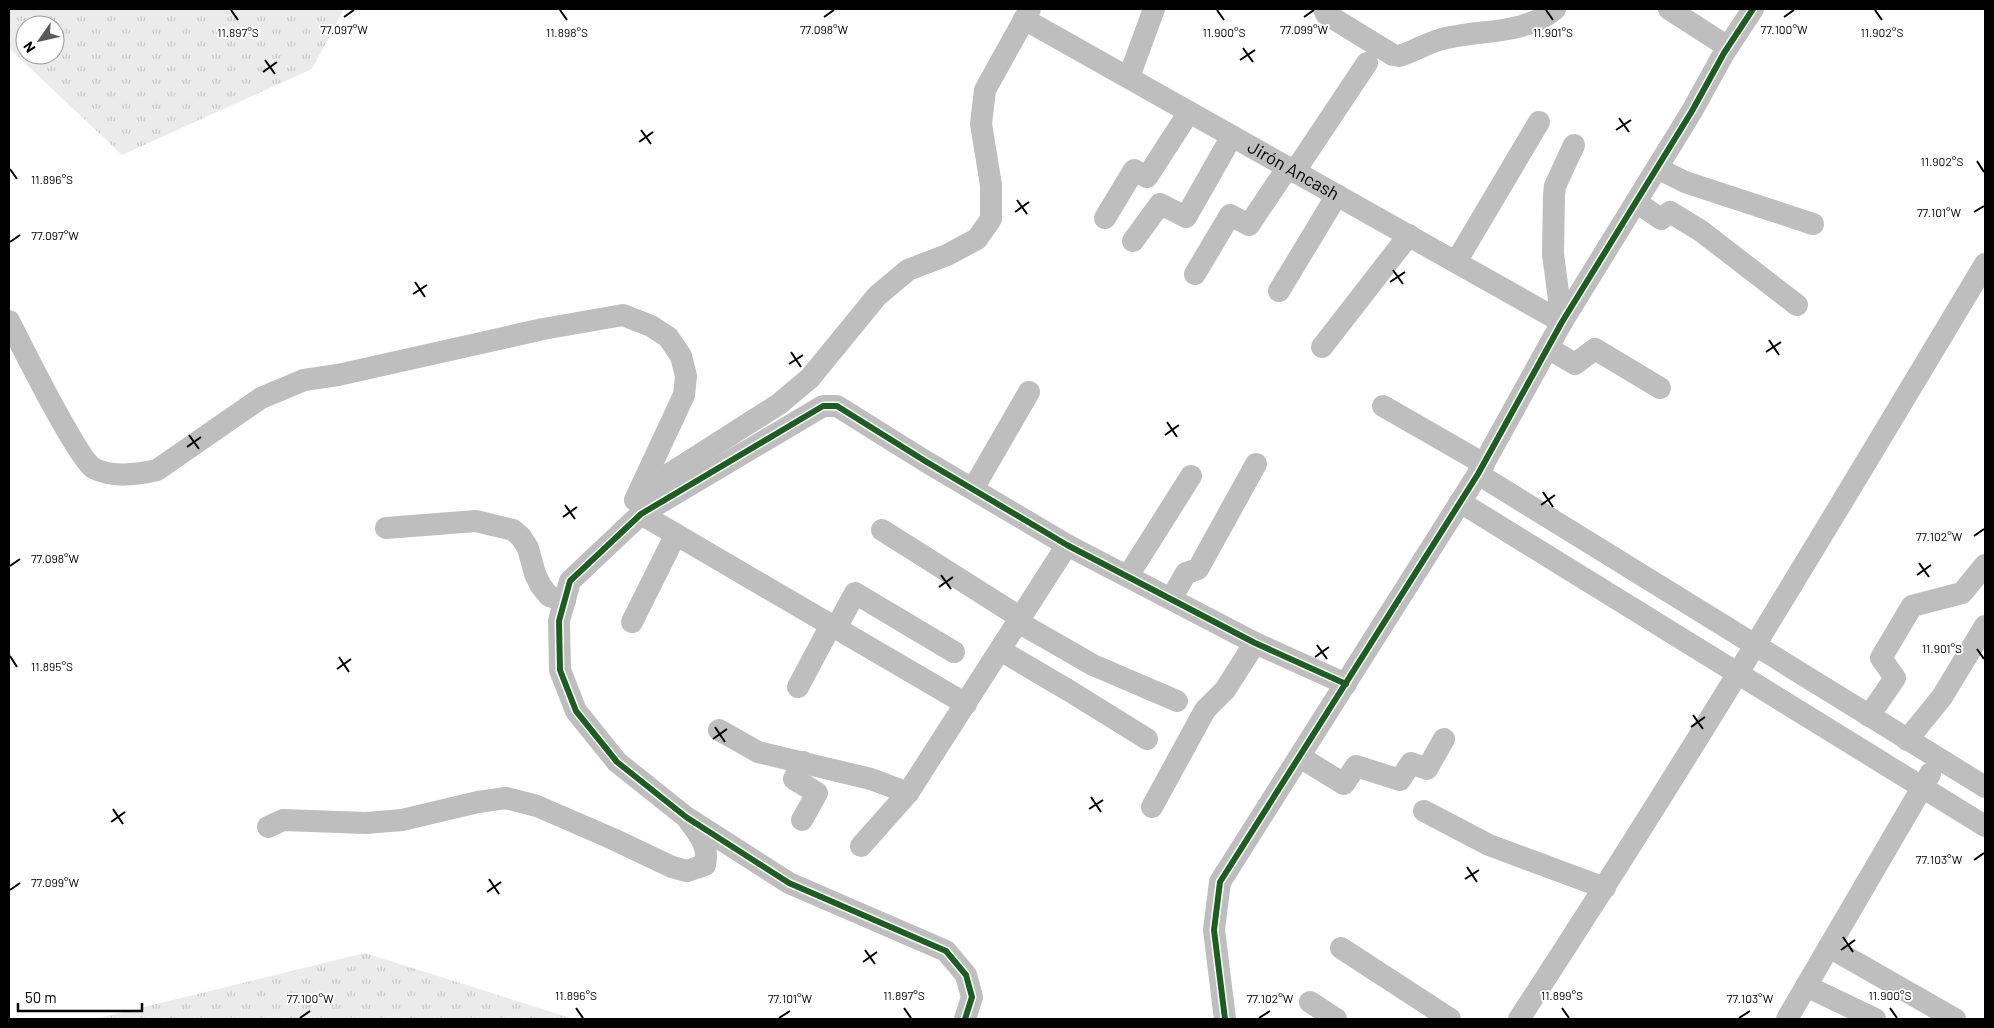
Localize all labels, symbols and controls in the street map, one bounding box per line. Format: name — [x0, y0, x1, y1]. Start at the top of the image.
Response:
north arrow — [15, 15, 65, 65]
text: 77.097°W — [320, 22, 368, 36]
text: 77.098°W — [800, 22, 849, 36]
text: 77.099°W — [1280, 22, 1329, 36]
text: 77.100°W — [1760, 22, 1808, 36]
text: 11.897°S — [217, 25, 259, 39]
text: 11.898°S — [546, 25, 588, 39]
text: 11.900°S — [1202, 25, 1246, 39]
text: 11.901°S — [1533, 25, 1573, 39]
text: 11.902°S — [1861, 25, 1903, 39]
text: N — [19, 39, 38, 56]
street label: Jirón Ancash — [1244, 135, 1344, 204]
text: 11.902°S — [1921, 154, 1963, 168]
text: 11.896°S — [31, 172, 73, 186]
text: 77.101°W — [1917, 205, 1962, 219]
text: 77.097°W — [31, 228, 79, 242]
text: 77.102°W — [1916, 529, 1963, 543]
text: 77.098°W — [31, 551, 80, 565]
text: 11.901°S — [1922, 641, 1962, 655]
text: 11.895°S — [31, 659, 73, 673]
text: 77.103°W — [1916, 852, 1963, 866]
text: 77.099°W — [31, 875, 80, 889]
scale bar — [18, 980, 141, 1012]
text: 50 m — [25, 988, 57, 1006]
text: 11.896°S — [555, 988, 597, 1002]
text: 11.897°S — [883, 988, 925, 1002]
text: 11.899°S — [1541, 988, 1583, 1002]
text: 11.900°S — [1868, 988, 1912, 1002]
text: 77.100°W — [286, 991, 334, 1005]
text: 77.101°W — [768, 991, 813, 1005]
text: 77.102°W — [1247, 991, 1294, 1005]
text: 77.103°W — [1727, 991, 1774, 1005]

